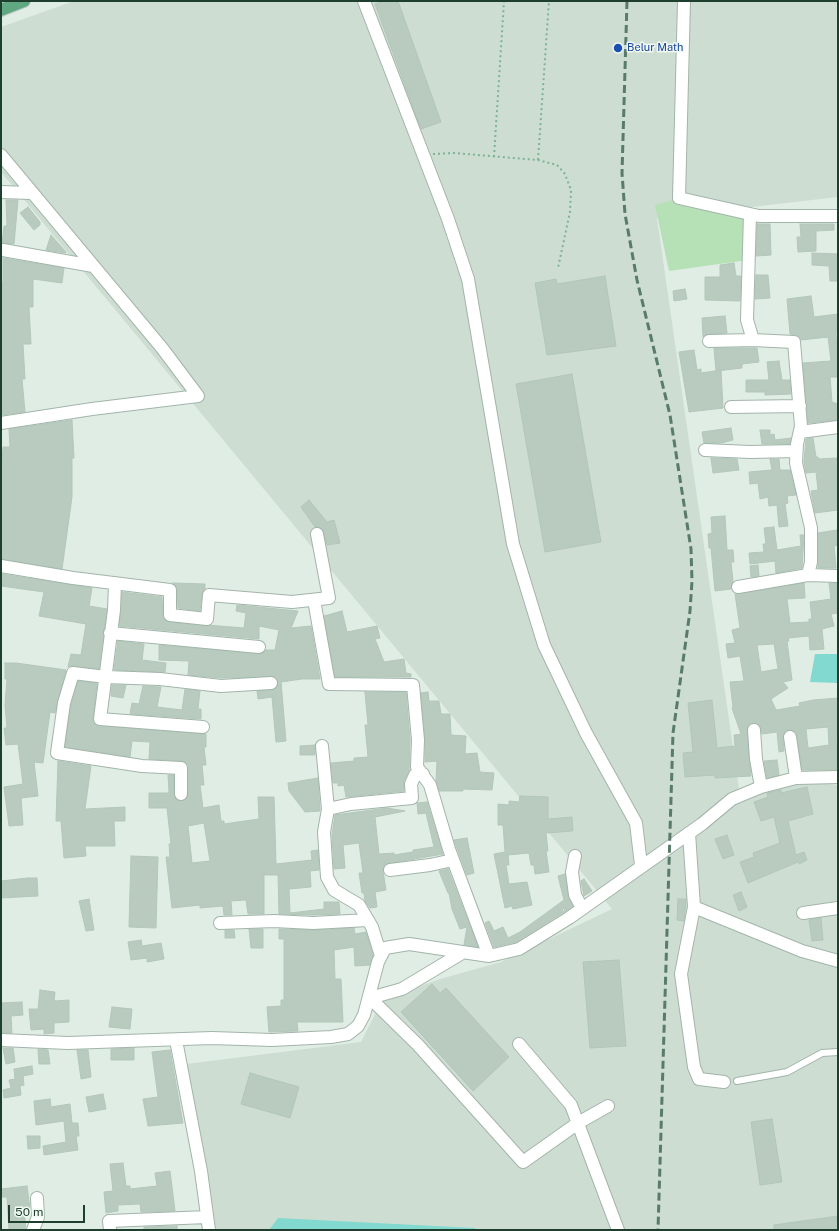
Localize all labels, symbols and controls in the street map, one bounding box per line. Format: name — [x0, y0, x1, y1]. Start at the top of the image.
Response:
place label: Belur Math — [627, 41, 683, 55]
marker: Belur Math — [612, 42, 624, 54]
scale bar — [10, 1197, 87, 1223]
text: 50 m — [15, 1205, 43, 1219]

